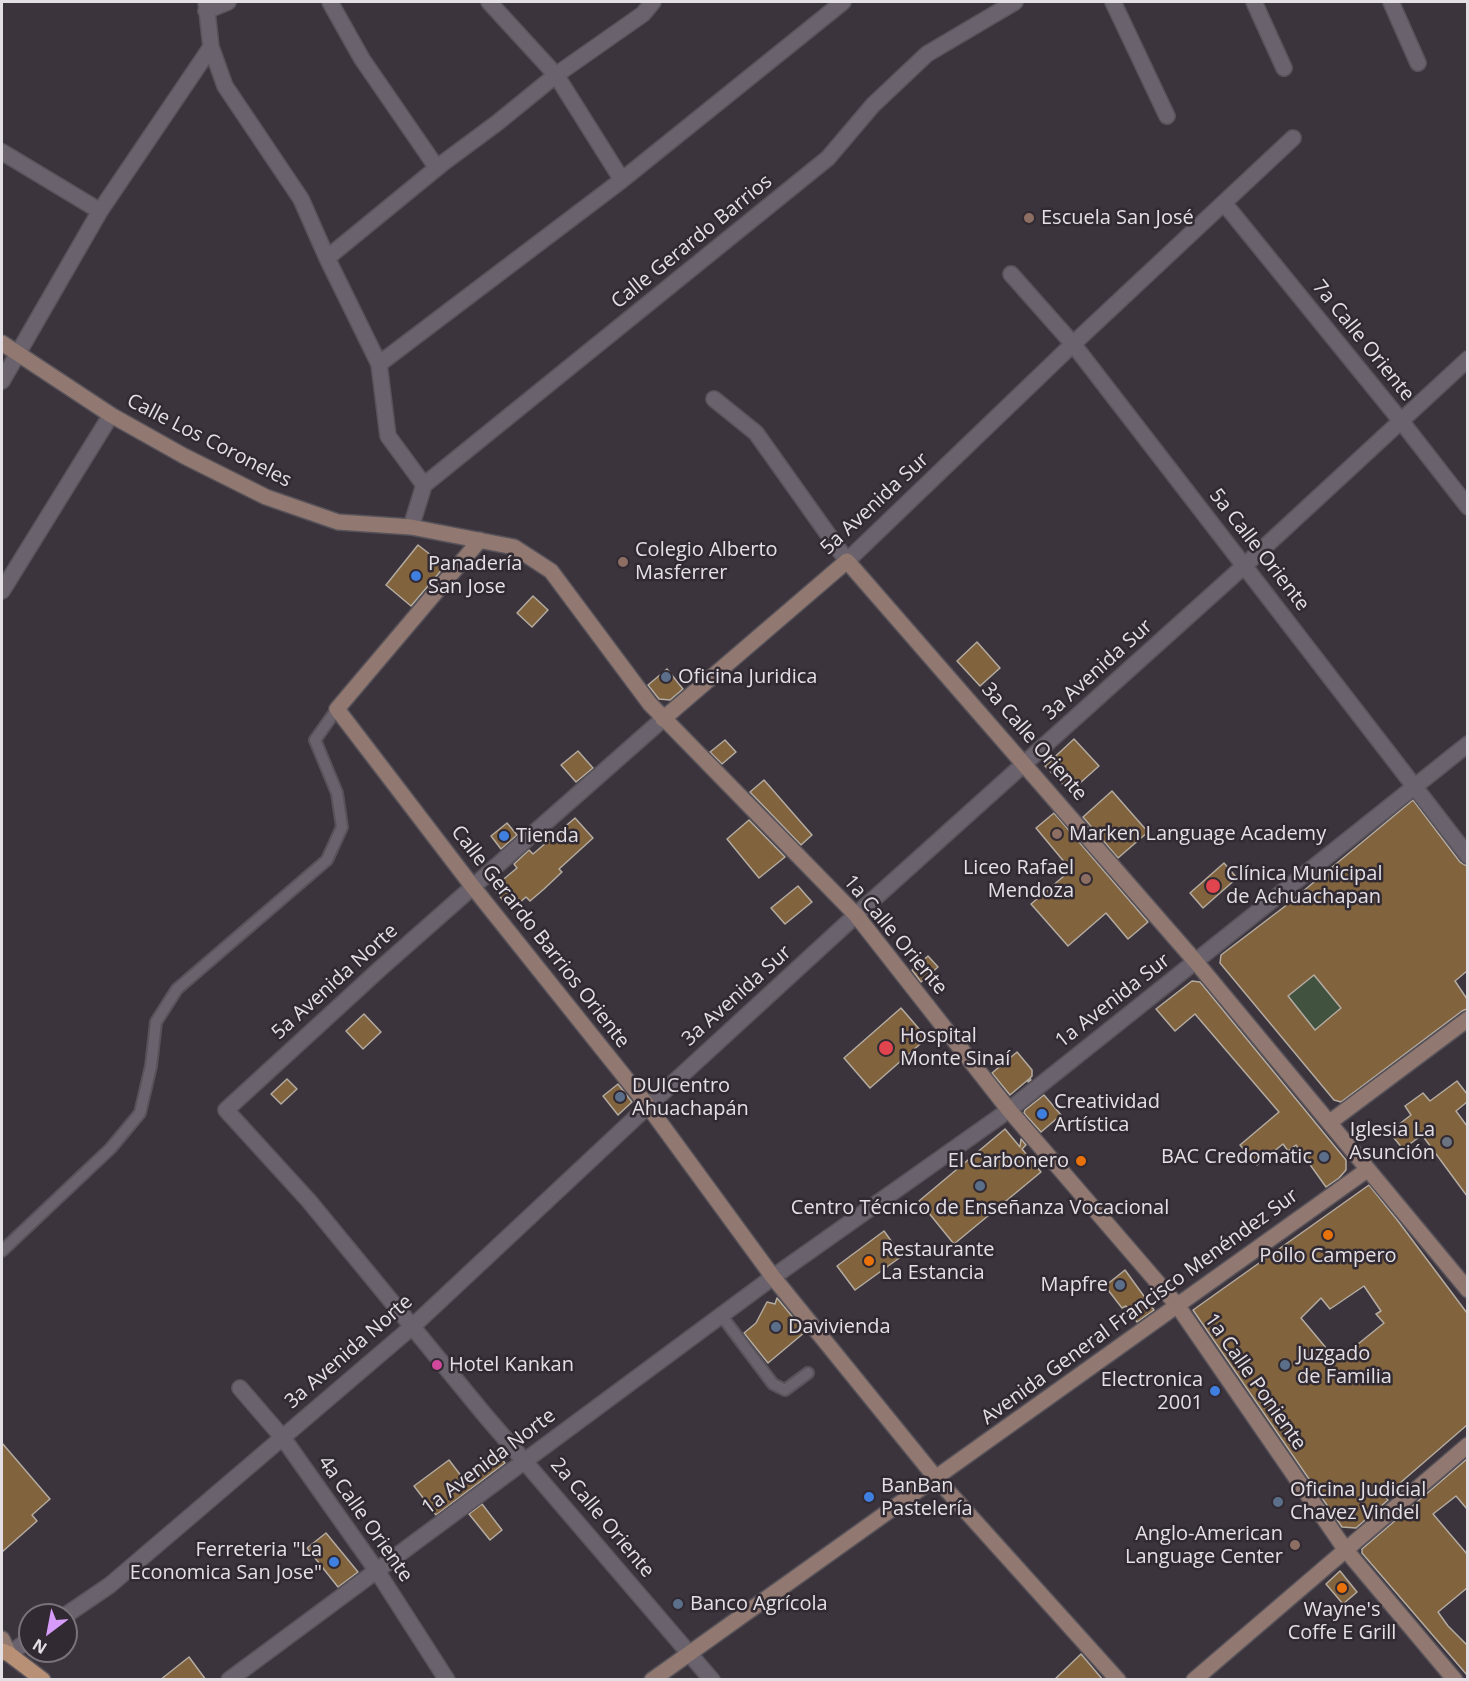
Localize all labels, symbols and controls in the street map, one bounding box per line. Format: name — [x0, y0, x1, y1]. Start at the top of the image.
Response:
street label: Calle Gerardo Barrios — [607, 170, 777, 314]
place label: Escuela San José — [1041, 206, 1194, 230]
marker: Escuela San José — [1022, 211, 1036, 225]
street label: 7a Calle Oriente — [1307, 276, 1419, 406]
street label: Calle Los Coroneles — [123, 389, 295, 493]
street label: 5a Avenida Sur — [816, 448, 934, 560]
street label: 5a Calle Oriente — [1204, 484, 1314, 616]
place label: Colegio Alberto Masferrer — [635, 538, 778, 585]
place label: Panadería San Jose — [428, 552, 522, 599]
marker: Colegio Alberto Masferrer — [616, 555, 630, 569]
marker: Panadería San Jose — [409, 569, 423, 583]
street label: 3a Avenida Sur — [1038, 615, 1158, 725]
place label: Oficina Juridica — [678, 665, 817, 689]
marker: Oficina Juridica — [659, 670, 673, 684]
street label: 3a Calle Oriente — [976, 678, 1092, 806]
street label: Calle Gerardo Barrios Oriente — [446, 821, 634, 1053]
place label: Marken Language Academy — [1069, 822, 1326, 846]
place label: Tienda — [516, 824, 579, 848]
marker: Marken Language Academy — [1050, 827, 1064, 841]
marker: Tienda — [497, 829, 511, 843]
place label: Liceo Rafael Mendoza — [963, 856, 1074, 903]
place label: Clínica Municipal de Achuachapan — [1226, 862, 1382, 909]
street label: 1a Calle Oriente — [838, 870, 952, 1000]
marker: Liceo Rafael Mendoza — [1079, 872, 1093, 886]
marker: Clínica Municipal de Achuachapan — [1204, 877, 1222, 895]
street label: 5a Avenida Norte — [267, 919, 403, 1045]
street label: 3a Avenida Sur — [677, 941, 797, 1051]
street label: 1a Avenida Sur — [1051, 949, 1175, 1053]
place label: Hospital Monte Sinaí — [900, 1024, 1010, 1071]
marker: Hospital Monte Sinaí — [877, 1039, 895, 1057]
place label: DUICentro Ahuachapán — [632, 1074, 749, 1121]
marker: DUICentro Ahuachapán — [613, 1090, 627, 1104]
place label: Creatividad Artística — [1054, 1090, 1160, 1137]
marker: Creatividad Artística — [1035, 1107, 1049, 1121]
place label: Iglesia La Asunción — [1349, 1118, 1435, 1165]
marker: Iglesia La Asunción — [1440, 1135, 1454, 1149]
place label: BAC Credomatic — [1161, 1145, 1312, 1169]
place label: El Carbonero — [948, 1149, 1069, 1173]
marker: BAC Credomatic — [1317, 1150, 1331, 1164]
marker: El Carbonero — [1074, 1154, 1088, 1168]
marker: Centro Técnico de Enseñanza Vocacional — [973, 1179, 987, 1193]
street label: Avenida General Francisco Menéndez Sur — [977, 1184, 1303, 1430]
place label: Centro Técnico de Enseñanza Vocacional — [791, 1196, 1169, 1220]
marker: Pollo Campero — [1321, 1228, 1335, 1242]
place label: Restaurante La Estancia — [881, 1238, 995, 1285]
place label: Pollo Campero — [1259, 1244, 1397, 1268]
marker: Restaurante La Estancia — [862, 1254, 876, 1268]
place label: Mapfre — [1041, 1273, 1108, 1297]
marker: Mapfre — [1113, 1278, 1127, 1292]
street label: 3a Avenida Norte — [280, 1290, 418, 1414]
street label: 1a Calle Poniente — [1199, 1309, 1311, 1455]
place label: Davivienda — [788, 1315, 891, 1339]
marker: Davivienda — [769, 1320, 783, 1334]
place label: Juzgado de Familia — [1297, 1342, 1392, 1389]
place label: Hotel Kankan — [449, 1353, 574, 1377]
marker: Hotel Kankan — [430, 1358, 444, 1372]
marker: Juzgado de Familia — [1278, 1358, 1292, 1372]
place label: Electronica 2001 — [1101, 1368, 1203, 1415]
marker: Electronica 2001 — [1208, 1384, 1222, 1398]
street label: 1a Avenida Norte — [417, 1404, 561, 1520]
street label: 4a Calle Oriente — [313, 1451, 417, 1587]
street label: 2a Calle Oriente — [545, 1453, 659, 1583]
place label: BanBan Pastelería — [881, 1474, 973, 1521]
place label: Oficina Judicial Chavez Vindel — [1290, 1478, 1426, 1525]
marker: BanBan Pastelería — [862, 1490, 876, 1504]
marker: Oficina Judicial Chavez Vindel — [1271, 1495, 1285, 1509]
place label: Anglo-American Language Center — [1125, 1522, 1283, 1569]
place label: Ferreteria "La Economica San Jose" — [130, 1538, 322, 1585]
marker: Anglo-American Language Center — [1288, 1538, 1302, 1552]
marker: Ferreteria "La Economica San Jose" — [327, 1555, 341, 1569]
marker: Wayne's Coffe E Grill — [1335, 1581, 1349, 1595]
place label: Banco Agrícola — [690, 1592, 828, 1616]
marker: Banco Agrícola — [671, 1597, 685, 1611]
place label: Wayne's Coffe E Grill — [1288, 1598, 1396, 1645]
north arrow — [18, 1603, 78, 1663]
text: N — [28, 1634, 51, 1659]

